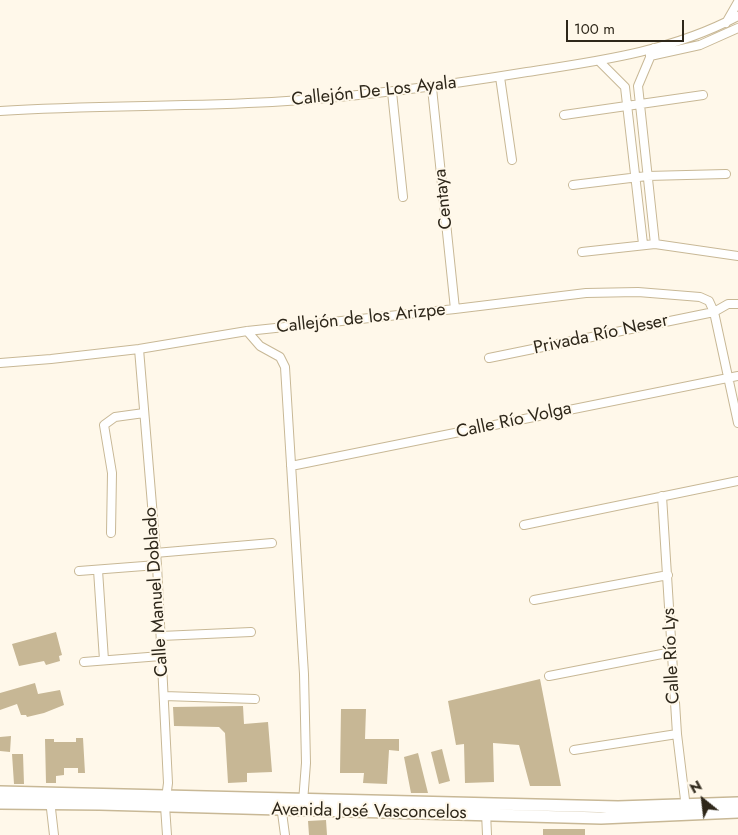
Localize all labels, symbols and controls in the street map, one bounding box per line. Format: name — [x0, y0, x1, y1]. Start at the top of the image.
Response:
scale bar — [568, 10, 686, 42]
text: 100 m — [574, 18, 615, 40]
street label: Callejón De Los Ayala — [291, 73, 457, 111]
street label: Centaya — [430, 168, 458, 230]
street label: Callejón de los Arizpe — [275, 299, 447, 339]
street label: Privada Río Neser — [532, 310, 670, 360]
street label: Calle Río Volga — [454, 398, 574, 444]
street label: Calle Manuel Doblado — [140, 506, 174, 678]
street label: Calle Río Lys — [659, 607, 685, 705]
north arrow — [678, 775, 728, 825]
text: N — [686, 775, 705, 798]
street label: Avenida José Vasconcelos — [271, 799, 467, 825]

